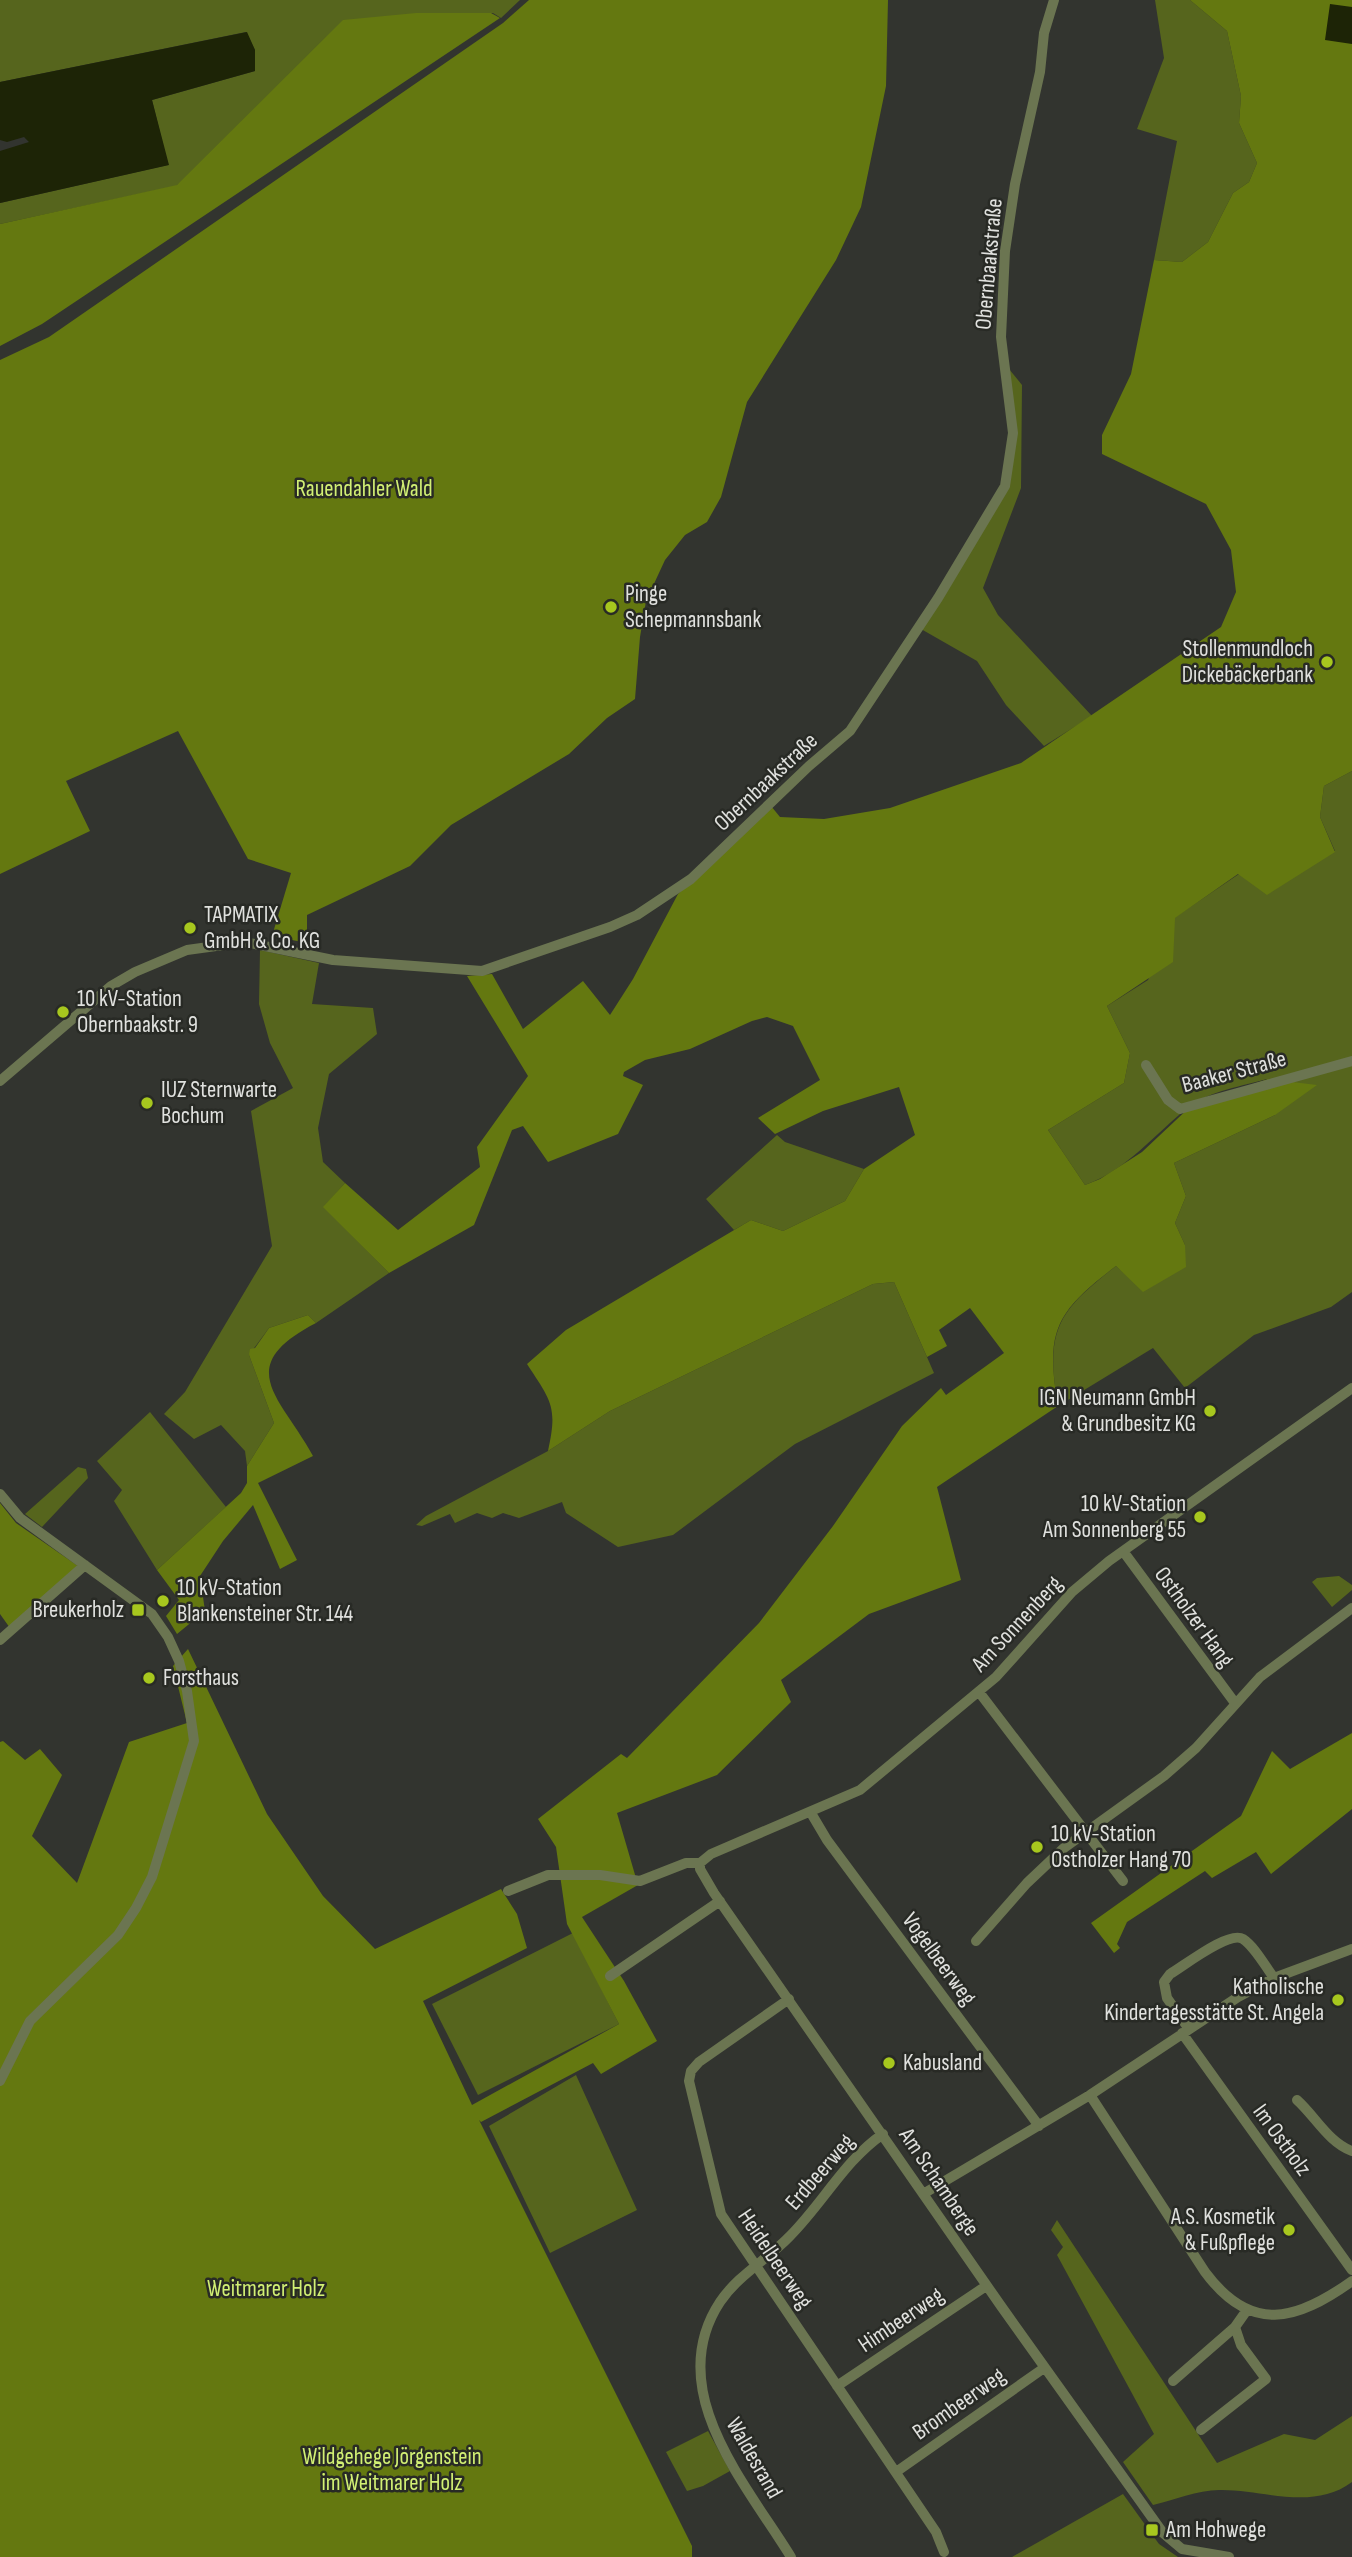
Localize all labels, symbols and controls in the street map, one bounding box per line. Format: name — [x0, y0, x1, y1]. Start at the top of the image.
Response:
street label: Obernbaakstraße — [969, 197, 1009, 331]
park label: Rauendahler Wald — [295, 475, 433, 503]
place label: Pinge Schepmannsbank — [625, 580, 761, 634]
marker: Pinge Schepmannsbank — [603, 599, 619, 615]
place label: Stollenmundloch Dickebäckerbank — [1182, 635, 1313, 689]
marker: Stollenmundloch Dickebäckerbank — [1319, 654, 1335, 670]
street label: Obernbaakstraße — [708, 727, 824, 837]
place label: TAPMATIX GmbH & Co. KG — [204, 901, 320, 955]
marker: TAPMATIX GmbH & Co. KG — [182, 920, 198, 936]
place label: 10 kV-Station Obernbaakstr. 9 — [77, 985, 198, 1039]
marker: 10 kV-Station Obernbaakstr. 9 — [55, 1004, 71, 1020]
street label: Baaker Straße — [1179, 1045, 1289, 1099]
place label: IUZ Sternwarte Bochum — [161, 1076, 277, 1130]
marker: IUZ Sternwarte Bochum — [139, 1095, 155, 1111]
place label: IGN Neumann GmbH & Grundbesitz KG — [1039, 1384, 1196, 1438]
marker: IGN Neumann GmbH & Grundbesitz KG — [1202, 1403, 1218, 1419]
place label: 10 kV-Station Am Sonnenberg 55 — [1042, 1490, 1186, 1544]
marker: 10 kV-Station Am Sonnenberg 55 — [1192, 1509, 1208, 1525]
street label: Ostholzer Hang — [1148, 1561, 1240, 1673]
street label: Am Sonnenberg — [965, 1570, 1068, 1678]
place label: 10 kV-Station Blankensteiner Str. 144 — [177, 1574, 354, 1628]
marker: 10 kV-Station Blankensteiner Str. 144 — [155, 1593, 171, 1609]
place label: Breukerholz — [32, 1596, 124, 1624]
marker: Breukerholz — [130, 1602, 146, 1618]
place label: Forsthaus — [163, 1664, 239, 1692]
marker: Forsthaus — [141, 1670, 157, 1686]
place label: 10 kV-Station Ostholzer Hang 70 — [1051, 1820, 1191, 1874]
marker: 10 kV-Station Ostholzer Hang 70 — [1029, 1839, 1045, 1855]
street label: Vogelbeerweg — [896, 1907, 982, 2011]
place label: Katholische Kindertagesstätte St. Angela — [1104, 1973, 1324, 2027]
marker: Katholische Kindertagesstätte St. Angela — [1330, 1992, 1346, 2008]
place label: Kabusland — [903, 2049, 982, 2077]
marker: Kabusland — [881, 2055, 897, 2071]
street label: Im Ostholz — [1247, 2099, 1317, 2181]
street label: Am Schamberge — [892, 2122, 985, 2241]
street label: Erdbeerweg — [779, 2128, 861, 2216]
place label: A.S. Kosmetik & Fußpflege — [1170, 2203, 1275, 2257]
street label: Heidelbeerweg — [731, 2204, 819, 2314]
marker: A.S. Kosmetik & Fußpflege — [1281, 2222, 1297, 2238]
park label: Weitmarer Holz — [207, 2275, 325, 2303]
street label: Himbeerweg — [853, 2281, 949, 2359]
street label: Brombeerweg — [907, 2362, 1011, 2446]
street label: Waldesrand — [720, 2412, 788, 2504]
park label: Wildgehege Jörgenstein im Weitmarer Holz — [302, 2443, 482, 2497]
place label: Am Hohwege — [1165, 2516, 1266, 2544]
marker: Am Hohwege — [1144, 2522, 1160, 2538]

